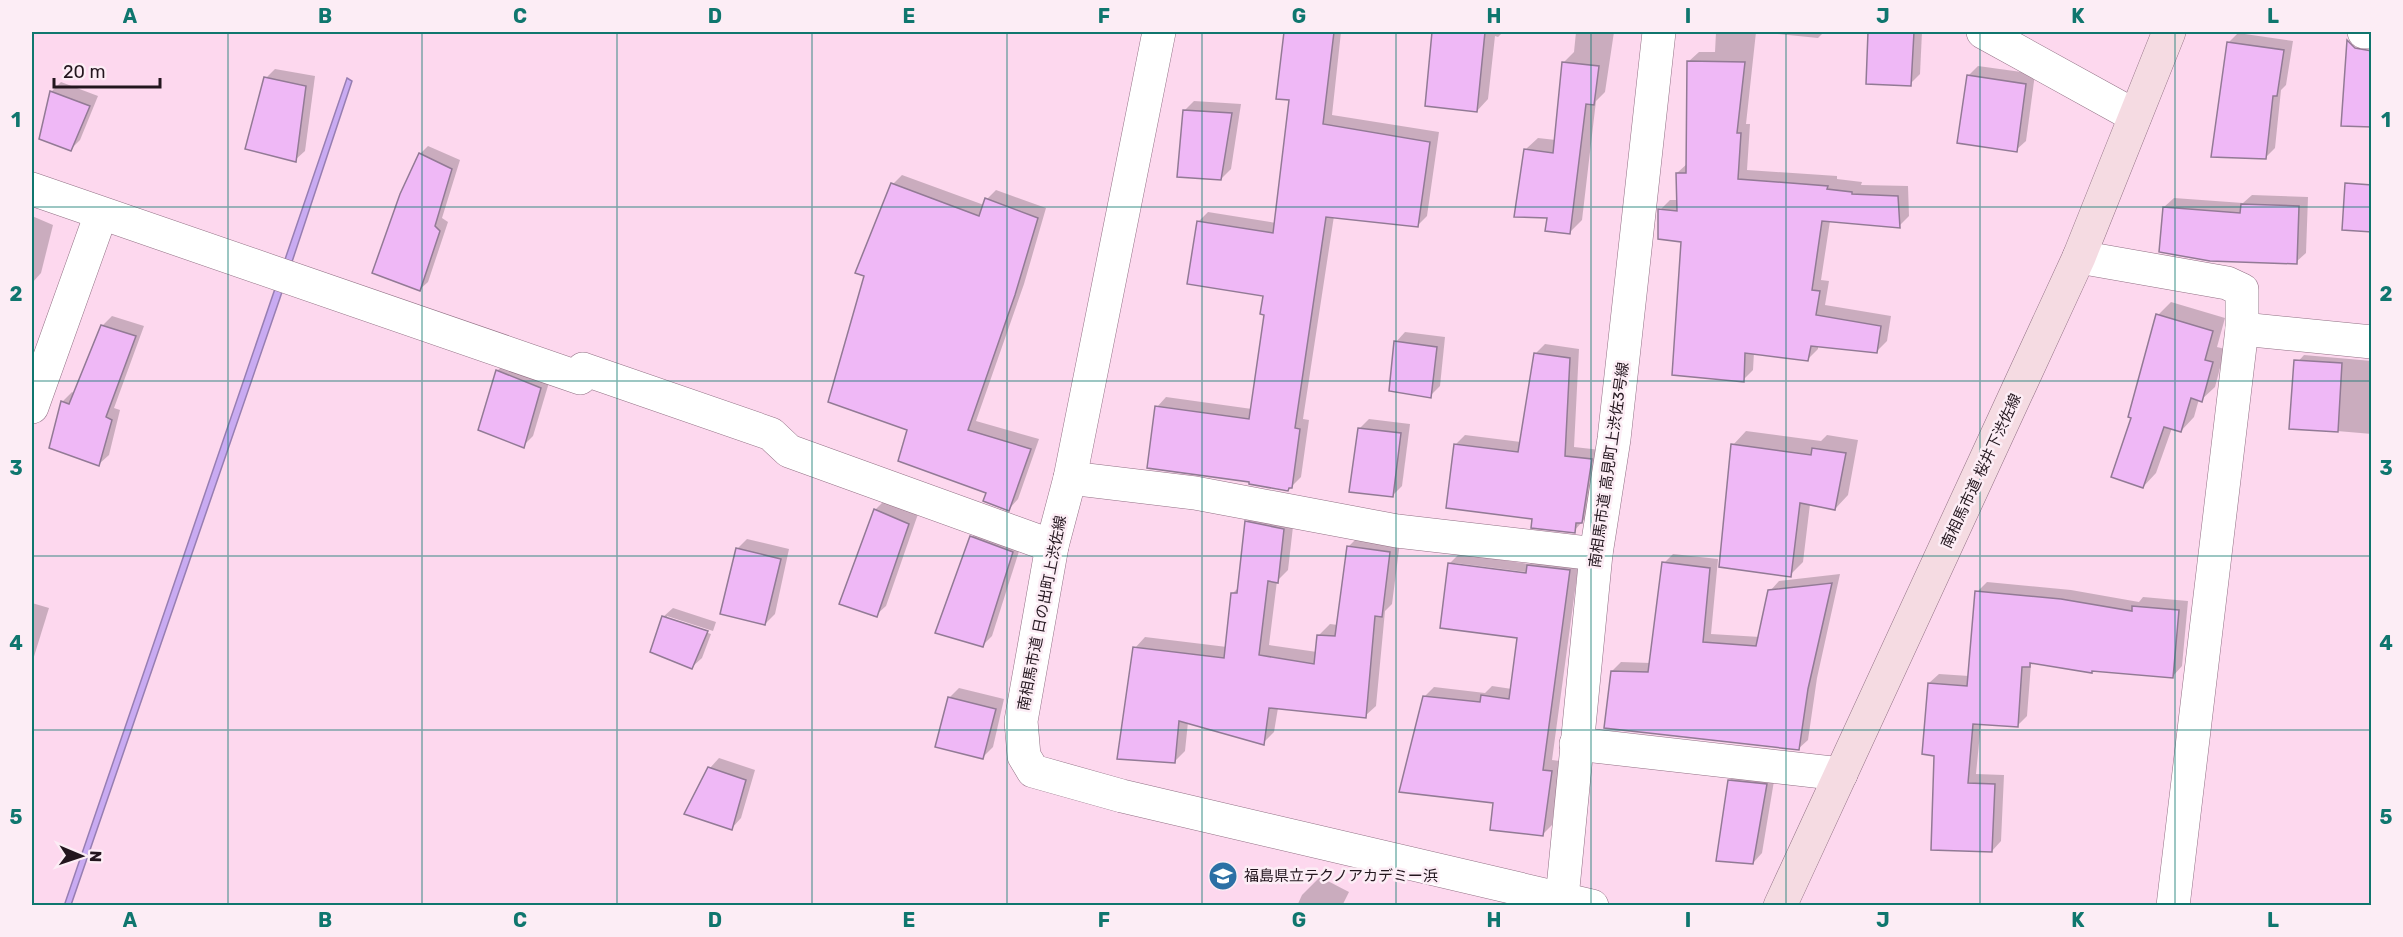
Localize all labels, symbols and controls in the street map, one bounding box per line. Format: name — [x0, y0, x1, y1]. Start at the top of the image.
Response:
text: A — [123, 4, 138, 28]
text: B — [318, 4, 332, 28]
text: C — [513, 4, 527, 28]
text: D — [708, 4, 722, 28]
text: E — [903, 4, 915, 28]
text: F — [1098, 4, 1110, 28]
text: G — [1292, 4, 1306, 28]
text: H — [1487, 4, 1501, 28]
text: I — [1685, 4, 1691, 28]
text: J — [1876, 4, 1890, 28]
text: K — [2071, 4, 2085, 28]
text: L — [2267, 4, 2279, 28]
scale bar — [54, 51, 160, 89]
text: 20 m — [63, 61, 105, 83]
text: 1 — [11, 108, 21, 132]
text: 1 — [2381, 108, 2391, 132]
text: 2 — [10, 282, 23, 306]
text: 2 — [2380, 282, 2393, 306]
street label: 南相馬市道 高見町上渋佐3号線 — [1586, 361, 1632, 569]
street label: 南相馬市道 桜井下渋佐線 — [1937, 391, 2025, 551]
text: 3 — [9, 456, 23, 480]
text: 3 — [2379, 456, 2393, 480]
street label: 南相馬市道 日の出町上渋佐線 — [1014, 514, 1070, 712]
text: 4 — [9, 631, 23, 655]
text: 4 — [2379, 631, 2393, 655]
text: 5 — [10, 805, 23, 829]
text: 5 — [2380, 805, 2393, 829]
north arrow — [51, 826, 111, 886]
text: N — [86, 850, 105, 863]
school or university icon: 福島県立テクノアカデミー浜 — [1207, 860, 1239, 892]
place label: 福島県立テクノアカデミー浜 — [1244, 867, 1438, 885]
text: A — [123, 908, 138, 932]
text: B — [318, 908, 332, 932]
text: C — [513, 908, 527, 932]
text: D — [708, 908, 722, 932]
text: E — [903, 908, 915, 932]
text: F — [1098, 908, 1110, 932]
text: G — [1292, 908, 1306, 932]
text: H — [1487, 908, 1501, 932]
text: I — [1685, 908, 1691, 932]
text: J — [1876, 908, 1890, 932]
text: K — [2071, 908, 2085, 932]
text: L — [2267, 908, 2279, 932]

